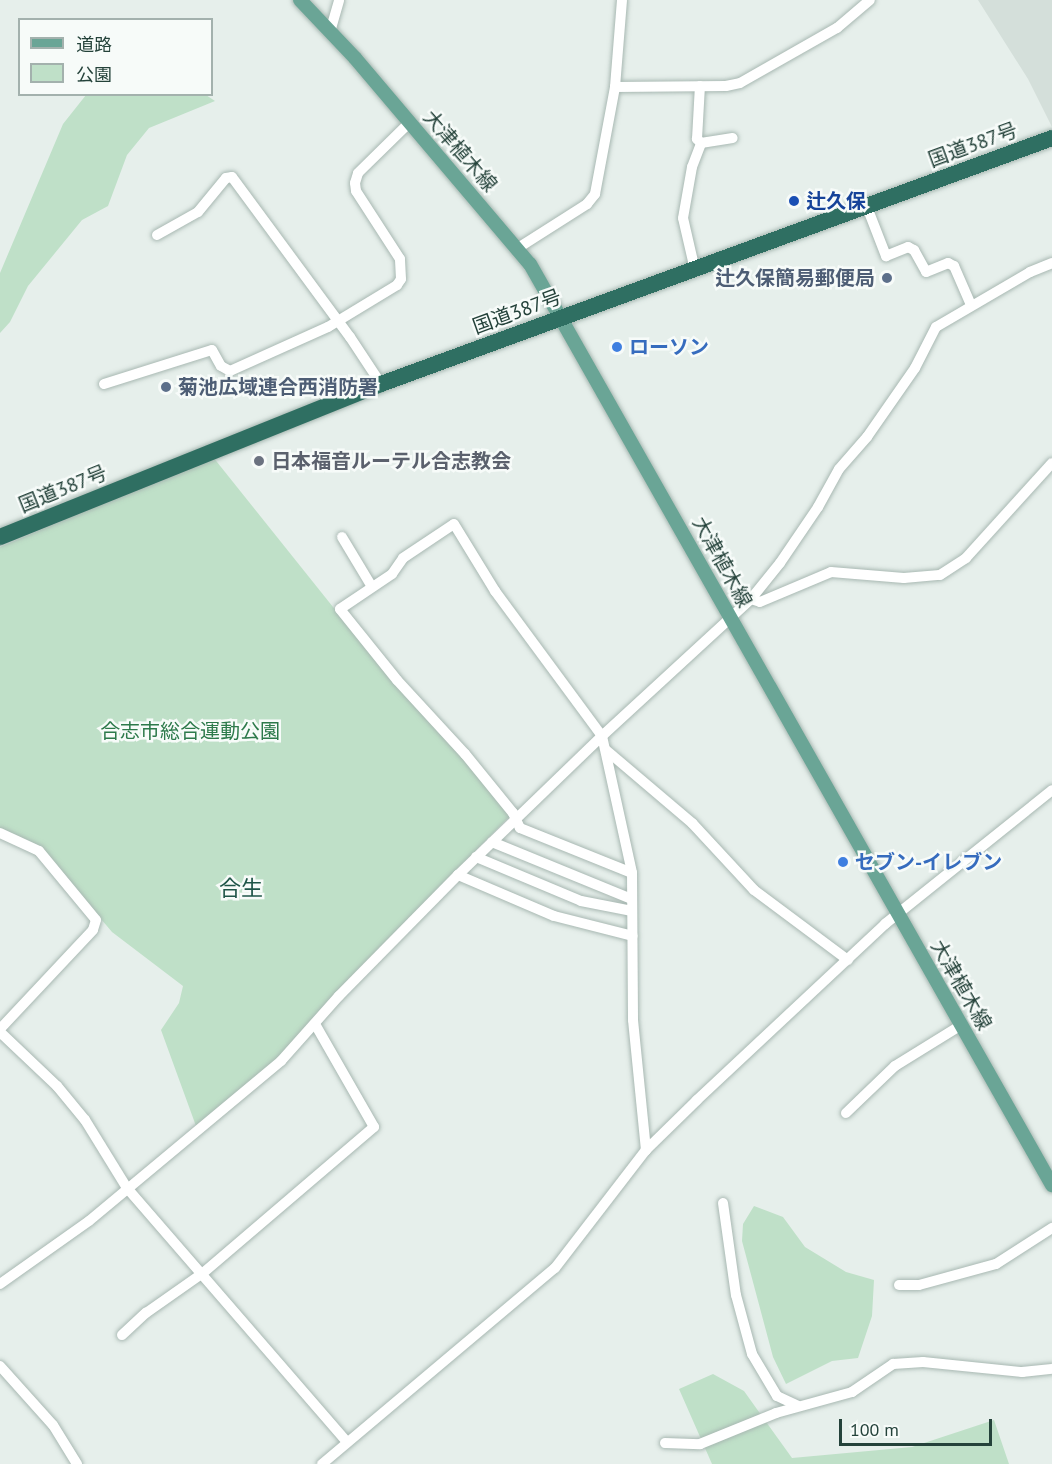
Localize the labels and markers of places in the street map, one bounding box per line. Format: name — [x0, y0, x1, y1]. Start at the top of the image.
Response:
place label: 辻久保 — [806, 189, 866, 213]
marker: 辻久保 — [787, 194, 801, 208]
place label: 辻久保簡易郵便局 — [715, 266, 875, 290]
marker: 辻久保簡易郵便局 — [880, 271, 894, 285]
place label: ローソン — [629, 335, 709, 359]
marker: ローソン — [610, 340, 624, 354]
place label: 菊池広域連合西消防署 — [178, 375, 378, 399]
marker: 菊池広域連合西消防署 — [159, 380, 173, 394]
place label: 日本福音ルーテル合志教会 — [271, 449, 511, 473]
marker: 日本福音ルーテル合志教会 — [252, 454, 266, 468]
place label: セブン-イレブン — [855, 850, 1002, 874]
marker: セブン-イレブン — [836, 855, 850, 869]

